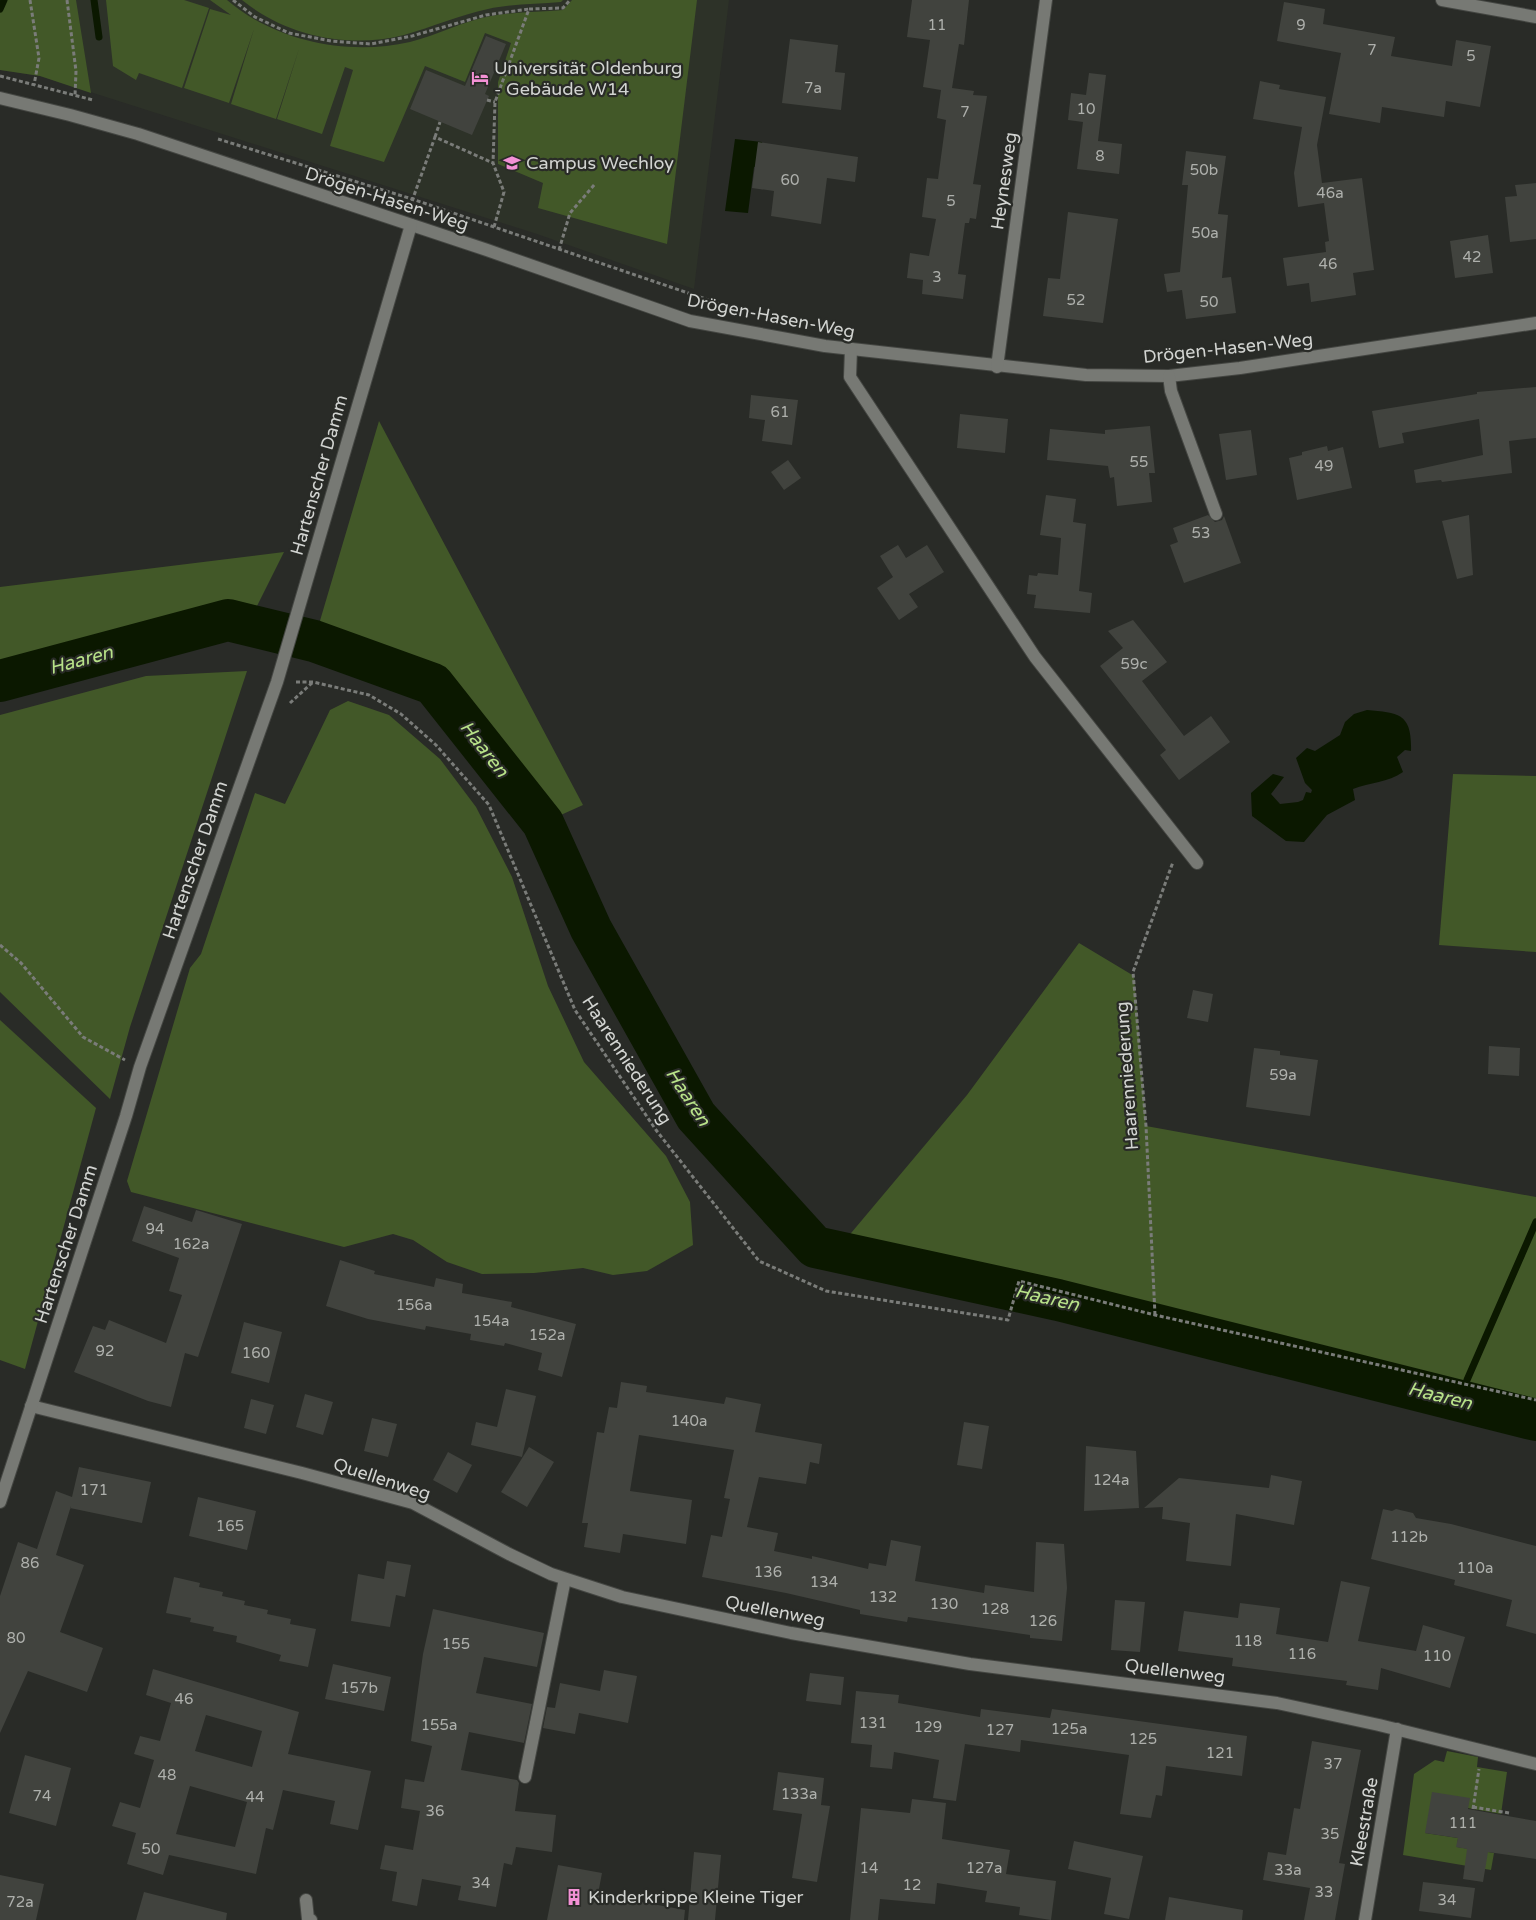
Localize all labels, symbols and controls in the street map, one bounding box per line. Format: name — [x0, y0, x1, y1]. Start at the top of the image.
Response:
house number: 11 — [928, 16, 946, 34]
house number: 9 — [1296, 16, 1306, 34]
house number: 7 — [1367, 41, 1377, 59]
house number: 5 — [1466, 47, 1476, 65]
place label: Universität Oldenburg - Gebäude W14 — [494, 57, 682, 100]
hotel icon: Universität Oldenburg - Gebäude W14 — [470, 68, 490, 88]
house number: 7a — [804, 79, 822, 97]
house number: 10 — [1077, 100, 1095, 118]
house number: 7 — [960, 103, 970, 121]
street label: Heynesweg — [986, 131, 1022, 231]
house number: 8 — [1095, 147, 1105, 165]
place label: Campus Wechloy — [526, 152, 674, 174]
school or university icon: Campus Wechloy — [502, 153, 522, 173]
house number: 50b — [1190, 161, 1218, 179]
street label: Drögen-Hasen-Weg — [302, 162, 472, 236]
house number: 60 — [781, 171, 799, 189]
house number: 46a — [1316, 184, 1344, 202]
house number: 5 — [946, 192, 956, 210]
house number: 50a — [1191, 224, 1219, 242]
house number: 42 — [1463, 248, 1481, 266]
house number: 46 — [1319, 255, 1337, 273]
house number: 3 — [932, 268, 942, 286]
street label: Drögen-Hasen-Weg — [685, 289, 857, 343]
house number: 52 — [1067, 291, 1085, 309]
house number: 50 — [1200, 293, 1218, 311]
street label: Drögen-Hasen-Weg — [1142, 328, 1314, 368]
street label: Hartenscher Damm — [286, 392, 352, 558]
house number: 61 — [771, 403, 789, 421]
house number: 55 — [1130, 453, 1148, 471]
house number: 49 — [1315, 457, 1333, 475]
house number: 53 — [1192, 524, 1210, 542]
water label: Haaren — [47, 641, 116, 679]
house number: 59c — [1121, 655, 1147, 673]
water label: Haaren — [455, 717, 513, 782]
street label: Hartenscher Damm — [158, 778, 232, 942]
street label: Haarenniederung — [577, 992, 677, 1128]
street label: Haarenniederung — [1111, 1001, 1143, 1151]
water label: Haaren — [661, 1064, 715, 1131]
house number: 59a — [1269, 1066, 1297, 1084]
street label: Hartenscher Damm — [30, 1162, 102, 1326]
house number: 94 — [146, 1220, 164, 1238]
house number: 162a — [173, 1235, 209, 1253]
water label: Haaren — [1013, 1280, 1082, 1316]
house number: 156a — [396, 1296, 432, 1314]
house number: 154a — [473, 1312, 509, 1330]
house number: 152a — [529, 1326, 565, 1344]
house number: 92 — [96, 1342, 114, 1360]
house number: 160 — [242, 1344, 270, 1362]
water label: Haaren — [1406, 1377, 1475, 1415]
house number: 140a — [671, 1412, 707, 1430]
street label: Quellenweg — [330, 1453, 434, 1505]
house number: 124a — [1093, 1471, 1129, 1489]
house number: 171 — [80, 1481, 108, 1499]
house number: 165 — [216, 1517, 244, 1535]
house number: 112b — [1390, 1528, 1428, 1546]
house number: 86 — [21, 1554, 39, 1572]
house number: 110a — [1457, 1559, 1493, 1577]
house number: 136 — [754, 1563, 782, 1581]
house number: 134 — [810, 1573, 838, 1591]
house number: 132 — [869, 1588, 897, 1606]
street label: Quellenweg — [723, 1591, 827, 1631]
house number: 130 — [930, 1595, 958, 1613]
house number: 128 — [981, 1600, 1009, 1618]
house number: 126 — [1029, 1612, 1057, 1630]
house number: 80 — [7, 1629, 25, 1647]
house number: 118 — [1234, 1632, 1262, 1650]
house number: 155 — [442, 1635, 470, 1653]
house number: 116 — [1288, 1645, 1316, 1663]
house number: 110 — [1423, 1647, 1451, 1665]
street label: Quellenweg — [1123, 1654, 1227, 1688]
house number: 157b — [340, 1679, 378, 1697]
house number: 46 — [175, 1690, 193, 1708]
house number: 131 — [859, 1714, 887, 1732]
house number: 155a — [421, 1716, 457, 1734]
house number: 129 — [914, 1718, 942, 1736]
house number: 125a — [1051, 1720, 1087, 1738]
house number: 127 — [986, 1721, 1014, 1739]
house number: 125 — [1129, 1730, 1157, 1748]
house number: 121 — [1206, 1744, 1234, 1762]
house number: 37 — [1324, 1755, 1342, 1773]
house number: 48 — [158, 1766, 176, 1784]
street label: Kleestraße — [1345, 1776, 1383, 1868]
house number: 133a — [781, 1785, 817, 1803]
house number: 74 — [33, 1787, 51, 1805]
house number: 44 — [246, 1788, 264, 1806]
house number: 36 — [426, 1802, 444, 1820]
house number: 111 — [1449, 1814, 1477, 1832]
house number: 35 — [1321, 1825, 1339, 1843]
house number: 50 — [142, 1840, 160, 1858]
house number: 14 — [860, 1859, 878, 1877]
house number: 127a — [966, 1859, 1002, 1877]
house number: 33a — [1274, 1861, 1302, 1879]
house number: 34 — [472, 1874, 490, 1892]
house number: 12 — [903, 1876, 921, 1894]
house number: 33 — [1315, 1883, 1333, 1901]
place label: Kinderkrippe Kleine Tiger — [588, 1886, 804, 1908]
building icon: Kinderkrippe Kleine Tiger — [564, 1887, 584, 1907]
house number: 34 — [1438, 1891, 1456, 1909]
house number: 72a — [6, 1893, 34, 1911]

